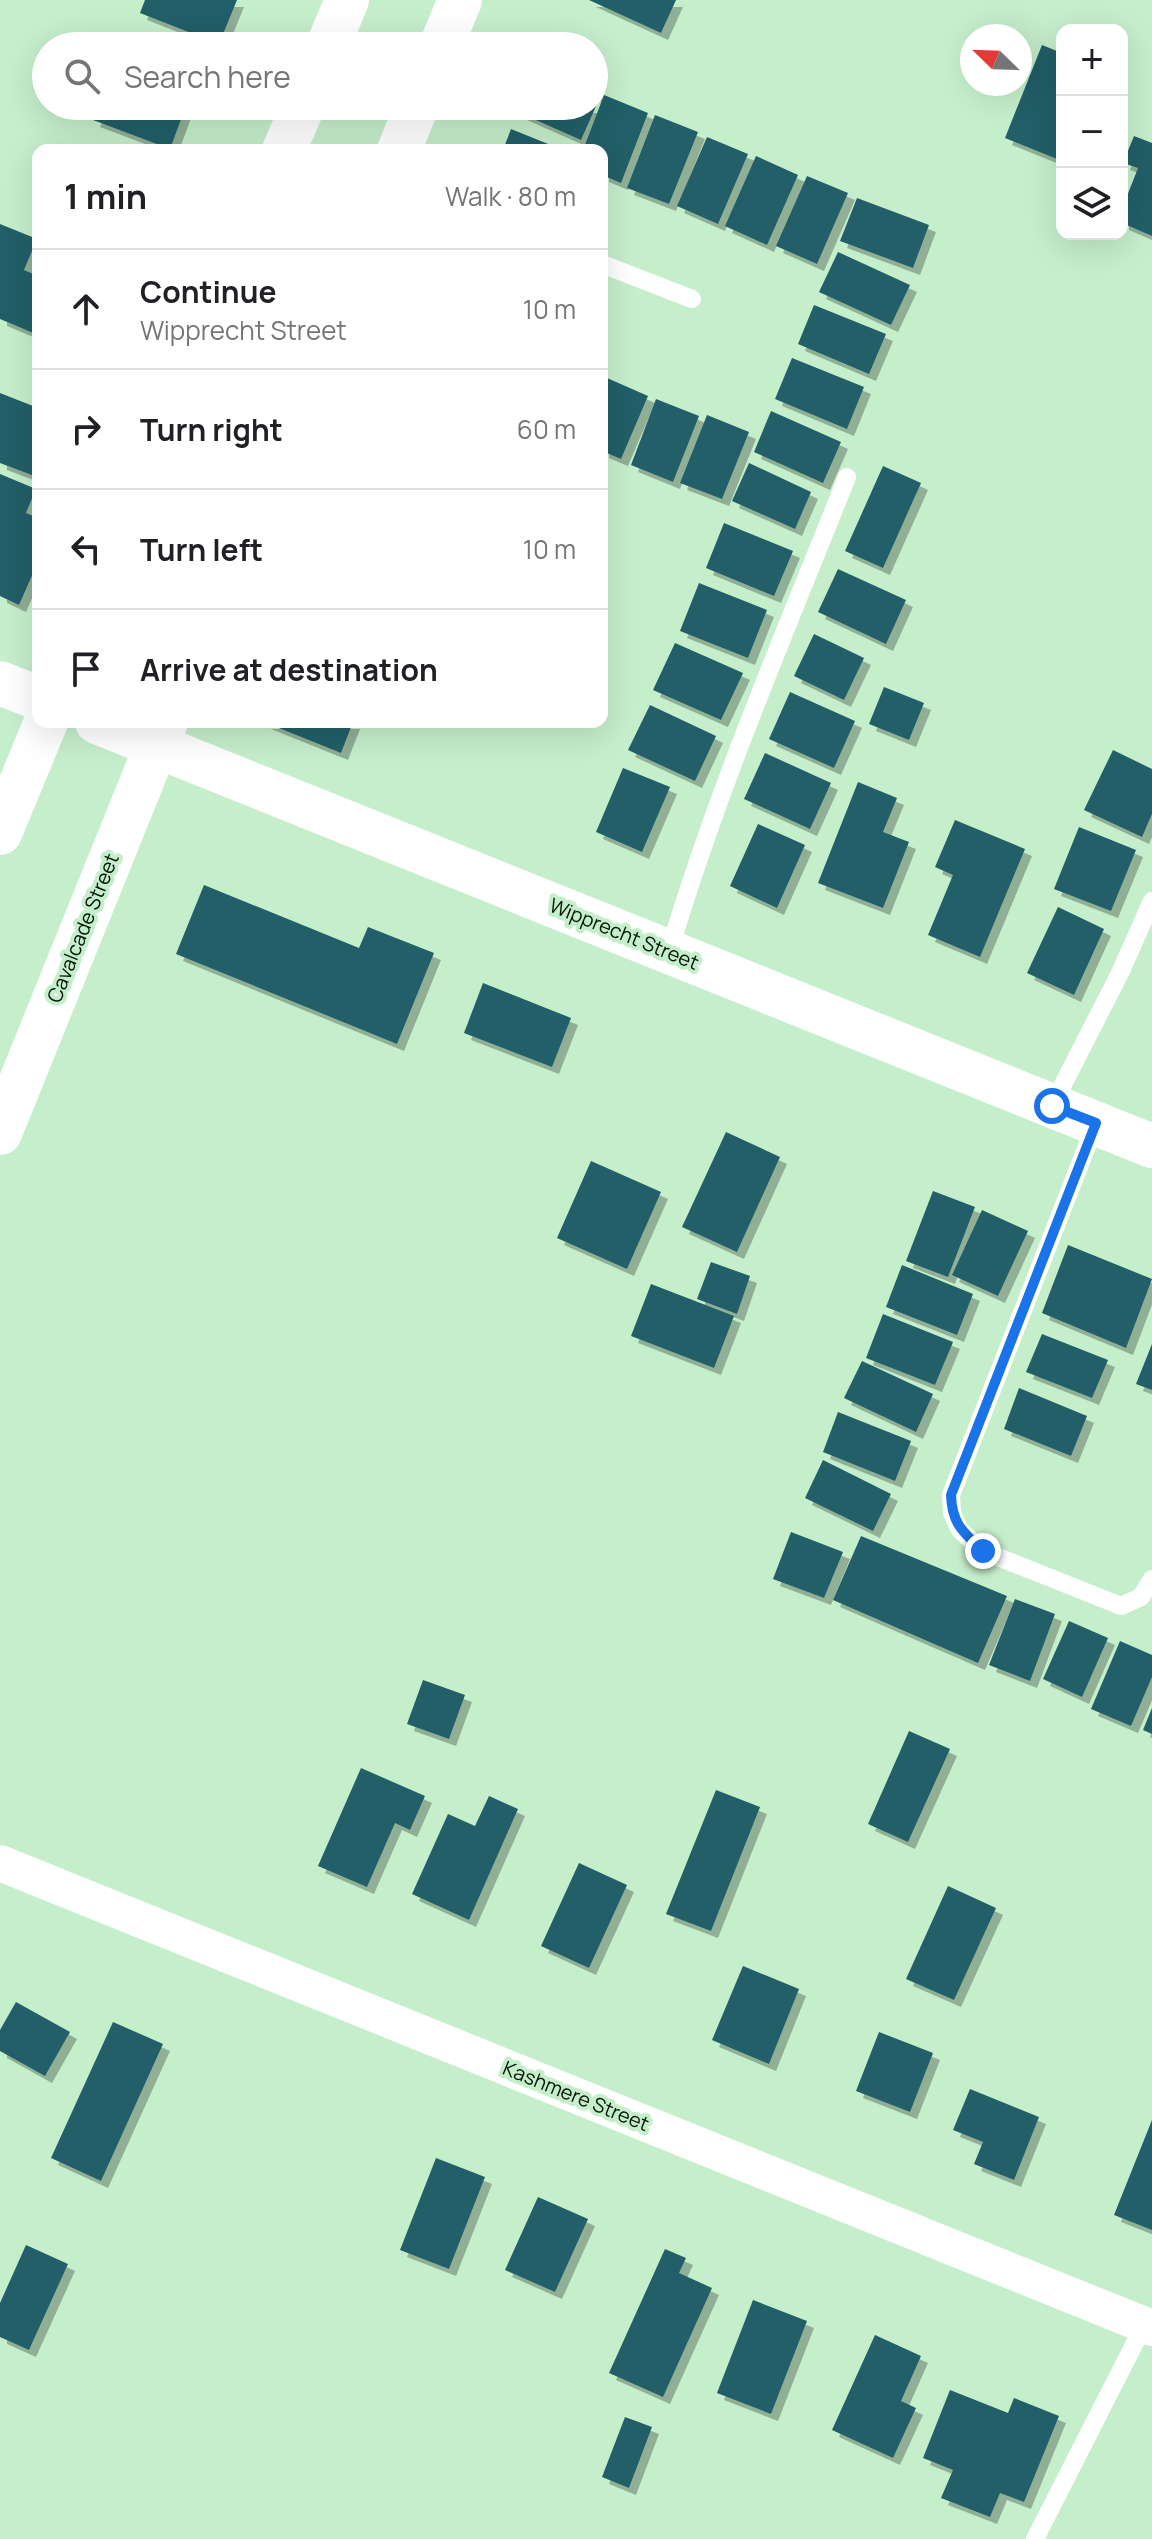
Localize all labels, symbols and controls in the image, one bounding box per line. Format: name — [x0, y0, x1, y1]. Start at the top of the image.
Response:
north arrow — [960, 24, 1032, 96]
map controls — [1056, 24, 1128, 240]
button: + — [1056, 24, 1128, 96]
search box — [32, 32, 608, 120]
icon: search — [60, 54, 104, 98]
text: Search here — [124, 56, 291, 97]
button: − — [1056, 96, 1128, 168]
button: layers — [1056, 168, 1128, 240]
text: 1 min — [64, 173, 147, 219]
text: Walk · 80 m — [445, 178, 576, 214]
text: Continue — [140, 271, 276, 312]
icon: ahead — [64, 287, 108, 331]
text: 10 m — [523, 291, 576, 327]
text: Wipprecht Street — [140, 312, 347, 348]
icon: right — [64, 407, 108, 451]
text: Turn right — [140, 409, 283, 450]
text: 60 m — [517, 411, 576, 447]
icon: left — [64, 527, 108, 571]
text: Turn left — [140, 529, 263, 570]
text: 10 m — [523, 531, 576, 567]
icon: arrive — [64, 647, 108, 691]
text: Arrive at destination — [140, 649, 438, 690]
street label: Cavalcade Street — [40, 849, 125, 1006]
street label: Wipprecht Street — [545, 891, 703, 976]
route start — [1034, 1088, 1070, 1124]
route end — [965, 1533, 1001, 1569]
street label: Kashmere Street — [499, 2054, 653, 2137]

